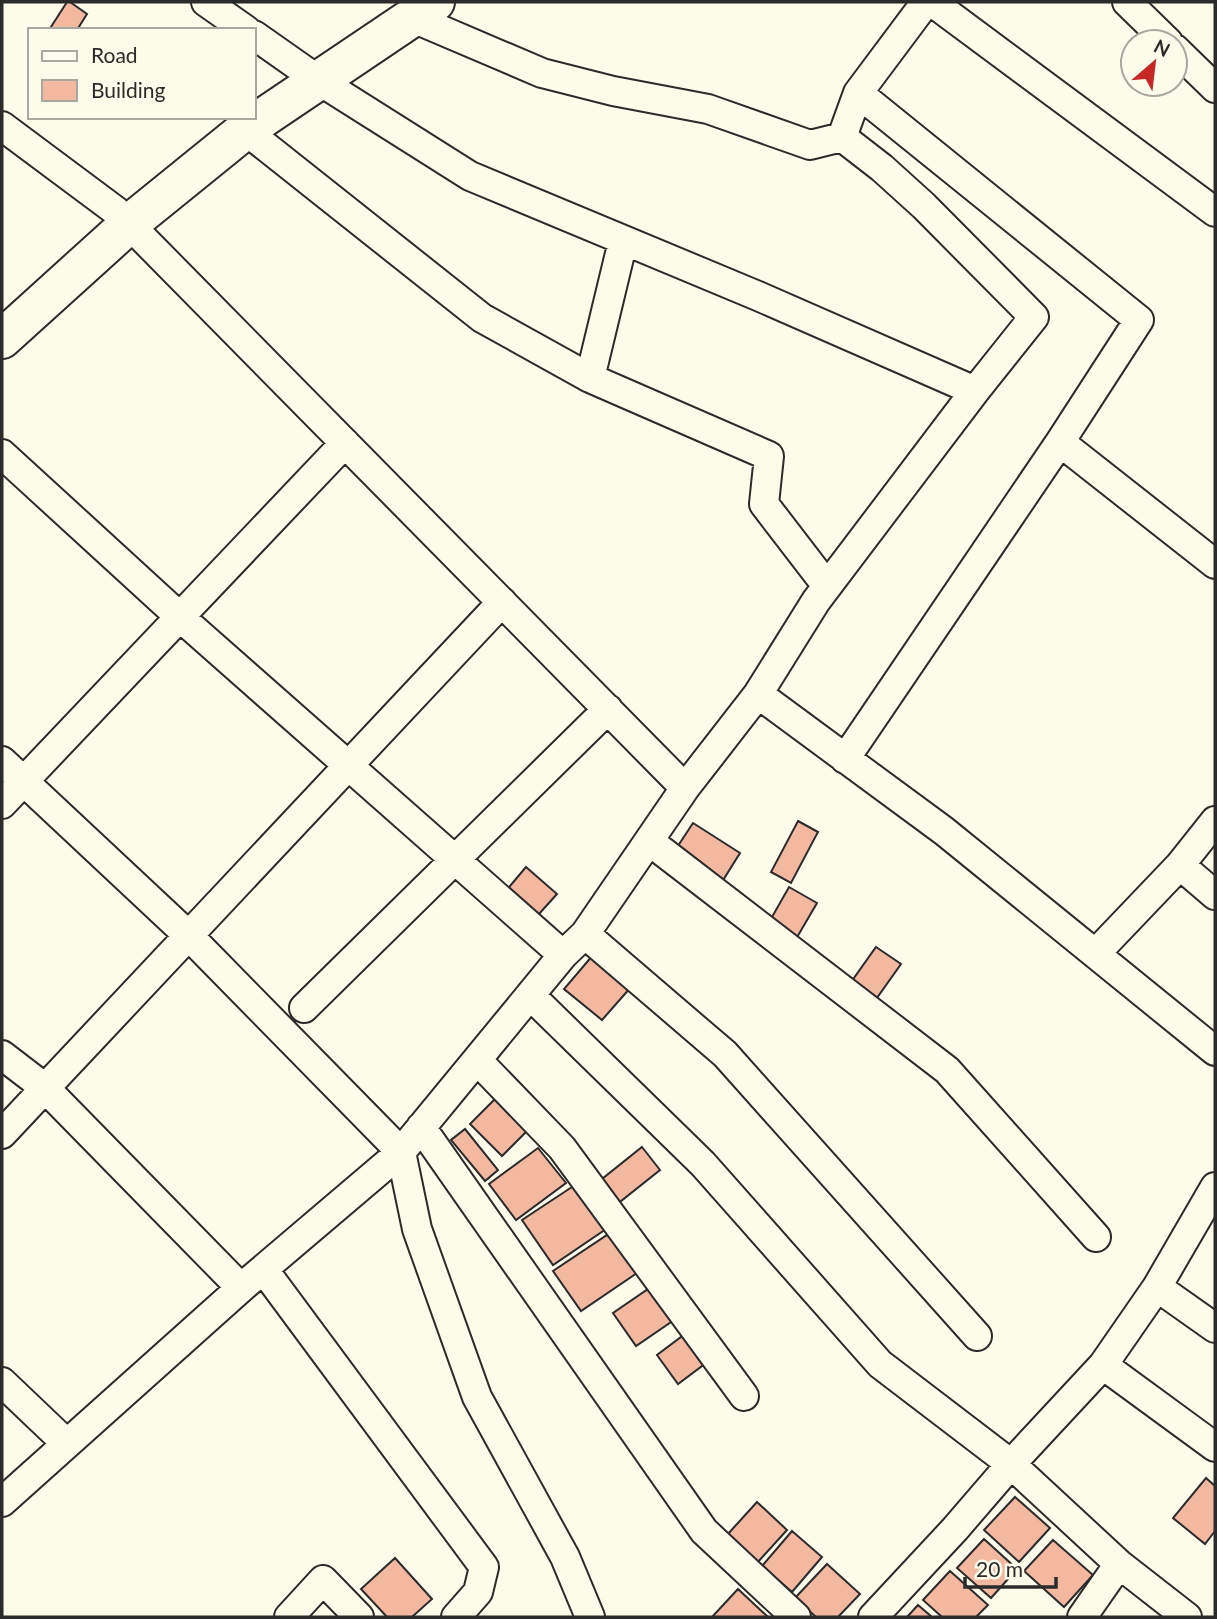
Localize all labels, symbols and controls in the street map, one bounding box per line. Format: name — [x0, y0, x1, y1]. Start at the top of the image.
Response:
legend — [28, 28, 256, 119]
north arrow — [1119, 28, 1189, 98]
text: N — [1150, 34, 1174, 61]
text: Road — [91, 42, 138, 67]
text: Building — [91, 77, 166, 102]
scale bar — [965, 1546, 1056, 1590]
text: 20 m — [976, 1556, 1023, 1581]

